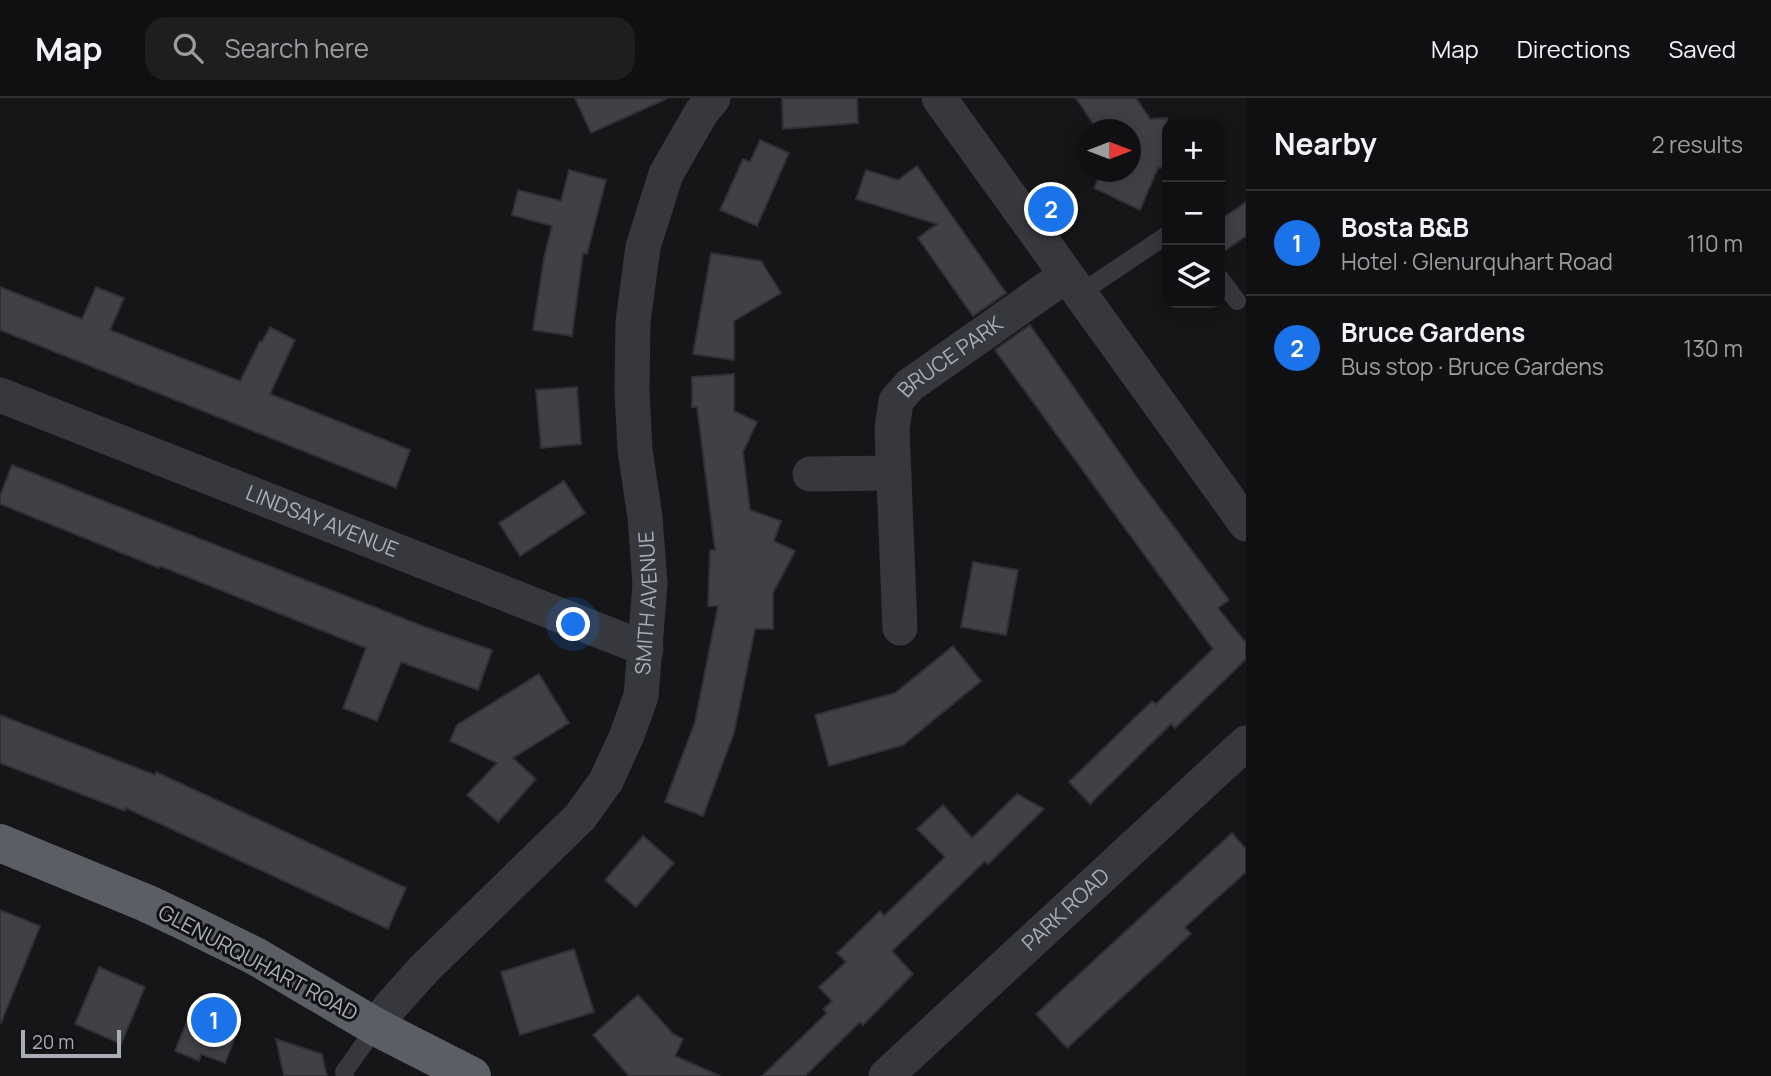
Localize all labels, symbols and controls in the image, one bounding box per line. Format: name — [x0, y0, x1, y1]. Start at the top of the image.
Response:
search box — [145, 17, 635, 80]
text: Map — [35, 26, 103, 71]
icon: search — [169, 29, 207, 67]
text: Search here — [225, 30, 369, 66]
text: Map — [1431, 32, 1479, 65]
text: Directions — [1517, 32, 1630, 65]
text: Saved — [1668, 32, 1736, 65]
north arrow — [1078, 119, 1141, 182]
map controls — [1162, 119, 1225, 308]
button: + — [1162, 119, 1225, 182]
text: Nearby — [1274, 123, 1377, 164]
text: 2 results — [1651, 128, 1743, 160]
button: − — [1162, 182, 1225, 245]
pin: 2 — [1028, 183, 1074, 235]
text: Bosta B&B — [1341, 209, 1469, 245]
text: 1 — [1292, 227, 1302, 259]
text: 110 m — [1687, 227, 1743, 259]
button: layers — [1162, 245, 1225, 308]
text: Hotel · Glenurquhart Road — [1341, 245, 1613, 277]
street label: BRUCE PARK — [891, 309, 1008, 403]
text: Bruce Gardens — [1341, 314, 1525, 350]
text: 2 — [1290, 332, 1304, 364]
text: 130 m — [1683, 332, 1743, 364]
text: Bus stop · Bruce Gardens — [1341, 350, 1604, 382]
street label: LINDSAY AVENUE — [242, 478, 403, 563]
street label: SMITH AVENUE — [628, 530, 663, 676]
your location — [556, 607, 590, 641]
street label: PARK ROAD — [1015, 861, 1115, 956]
street label: GLENURQUHART ROAD — [154, 898, 363, 1027]
pin: 1 — [191, 994, 237, 1046]
scale bar — [21, 1027, 121, 1059]
text: 20 m — [32, 1029, 74, 1055]

